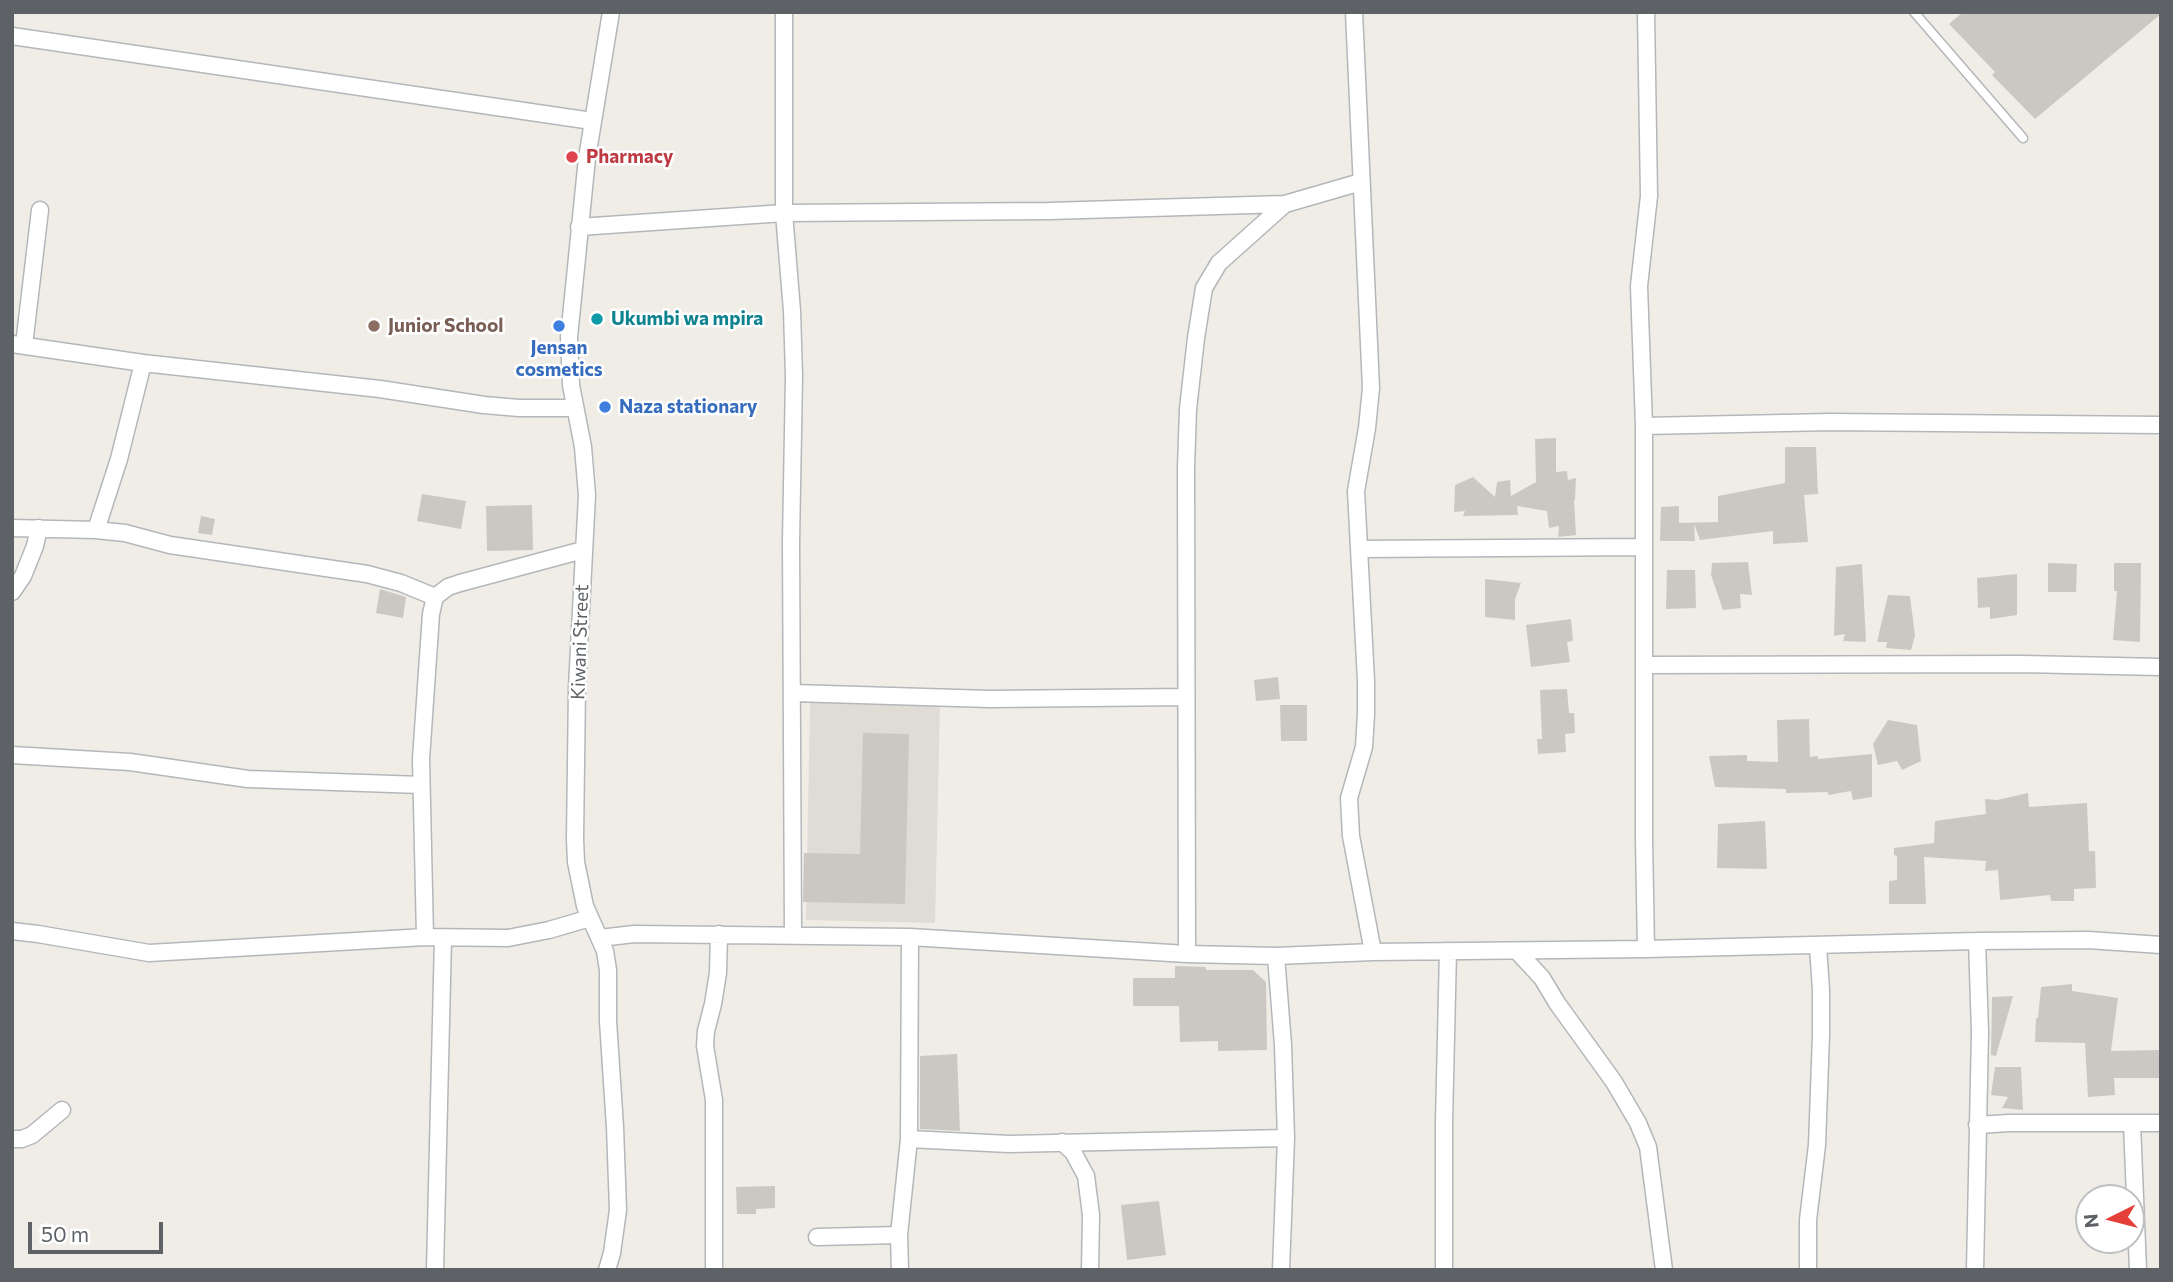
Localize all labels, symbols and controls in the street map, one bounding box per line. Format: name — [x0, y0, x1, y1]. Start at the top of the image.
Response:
place label: Pharmacy — [586, 146, 673, 168]
marker: Pharmacy — [564, 149, 580, 165]
place label: Ukumbi wa mpira — [611, 308, 763, 330]
marker: Ukumbi wa mpira — [589, 311, 605, 327]
place label: Junior School — [388, 315, 504, 337]
marker: Junior School — [366, 318, 382, 334]
marker: Jensan cosmetics — [551, 318, 567, 334]
place label: Jensan cosmetics — [515, 337, 603, 381]
place label: Naza stationary — [619, 396, 757, 418]
marker: Naza stationary — [597, 399, 613, 415]
street label: Kiwani Street — [567, 584, 593, 700]
north arrow — [2075, 1184, 2145, 1254]
scale bar — [32, 1208, 166, 1252]
text: N — [2078, 1213, 2103, 1229]
text: 50 m — [41, 1221, 89, 1246]

